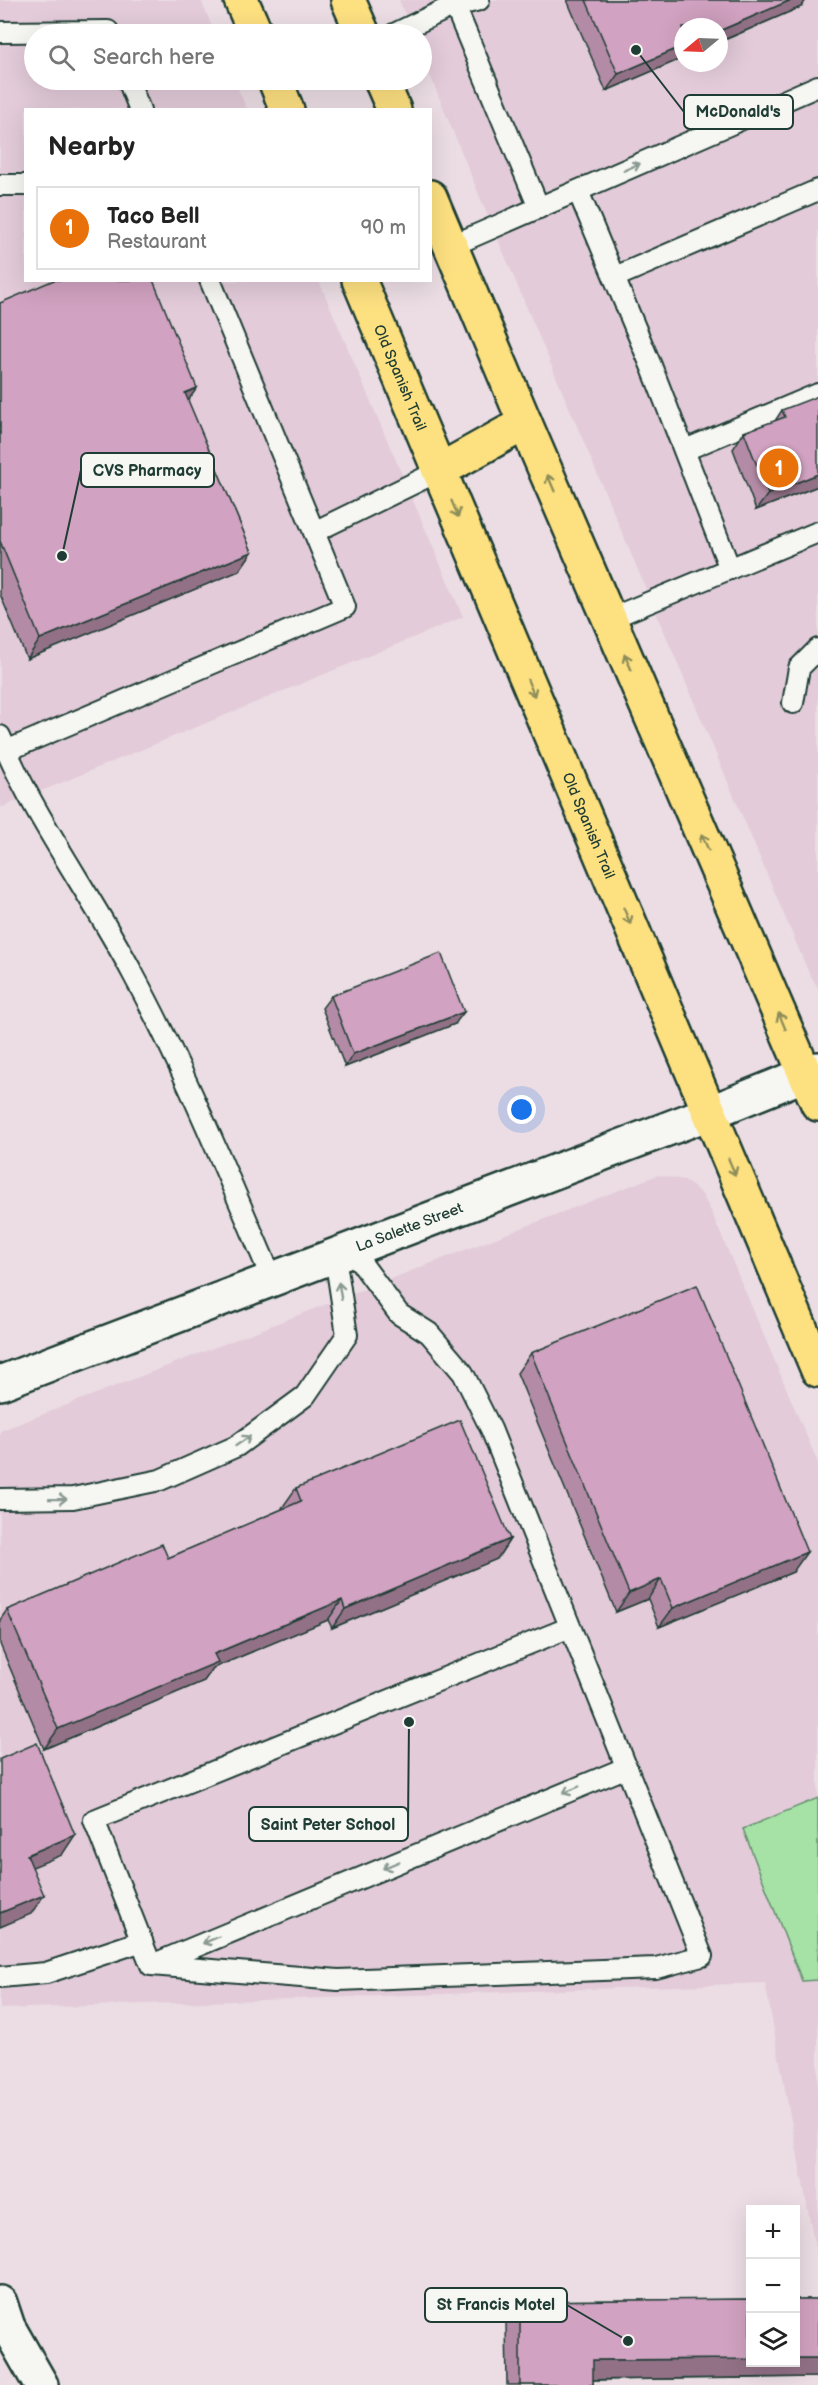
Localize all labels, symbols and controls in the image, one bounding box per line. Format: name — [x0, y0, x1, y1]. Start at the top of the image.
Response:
north arrow — [674, 18, 728, 72]
search box — [24, 24, 432, 90]
icon: search — [45, 41, 78, 74]
text: Search here — [93, 44, 215, 71]
callout: McDonald's — [684, 95, 793, 129]
text: McDonald's — [695, 103, 781, 122]
text: Nearby — [48, 132, 135, 163]
one-way arrow — [622, 161, 640, 173]
text: Taco Bell — [107, 203, 199, 230]
text: 1 — [65, 216, 74, 240]
text: 90 m — [361, 216, 406, 240]
text: Restaurant — [107, 230, 207, 254]
street label: Old Spanish Trail — [369, 322, 431, 434]
pin: 1 — [760, 446, 798, 490]
callout: CVS Pharmacy — [81, 453, 214, 487]
text: CVS Pharmacy — [93, 462, 202, 481]
one-way arrow — [545, 475, 556, 493]
one-way arrow — [450, 499, 461, 517]
one-way arrow — [622, 654, 633, 672]
one-way arrow — [526, 679, 537, 697]
street label: Old Spanish Trail — [558, 770, 620, 882]
one-way arrow — [699, 833, 710, 851]
one-way arrow — [622, 906, 633, 925]
one-way arrow — [776, 1012, 787, 1030]
your location — [507, 1095, 536, 1124]
one-way arrow — [727, 1157, 738, 1175]
street label: La Salette Street — [353, 1198, 466, 1256]
one-way arrow — [334, 1282, 345, 1302]
one-way arrow — [234, 1435, 250, 1447]
one-way arrow — [48, 1493, 68, 1504]
one-way arrow — [563, 1785, 581, 1796]
callout: Saint Peter School — [249, 1807, 408, 1841]
text: Saint Peter School — [261, 1816, 395, 1835]
one-way arrow — [383, 1860, 401, 1871]
one-way arrow — [203, 1935, 221, 1946]
map controls — [746, 2205, 800, 2367]
button: + — [746, 2205, 800, 2259]
button: − — [746, 2259, 800, 2313]
callout: St Francis Motel — [425, 2288, 567, 2322]
text: St Francis Motel — [437, 2296, 555, 2315]
button: layers — [746, 2313, 800, 2367]

